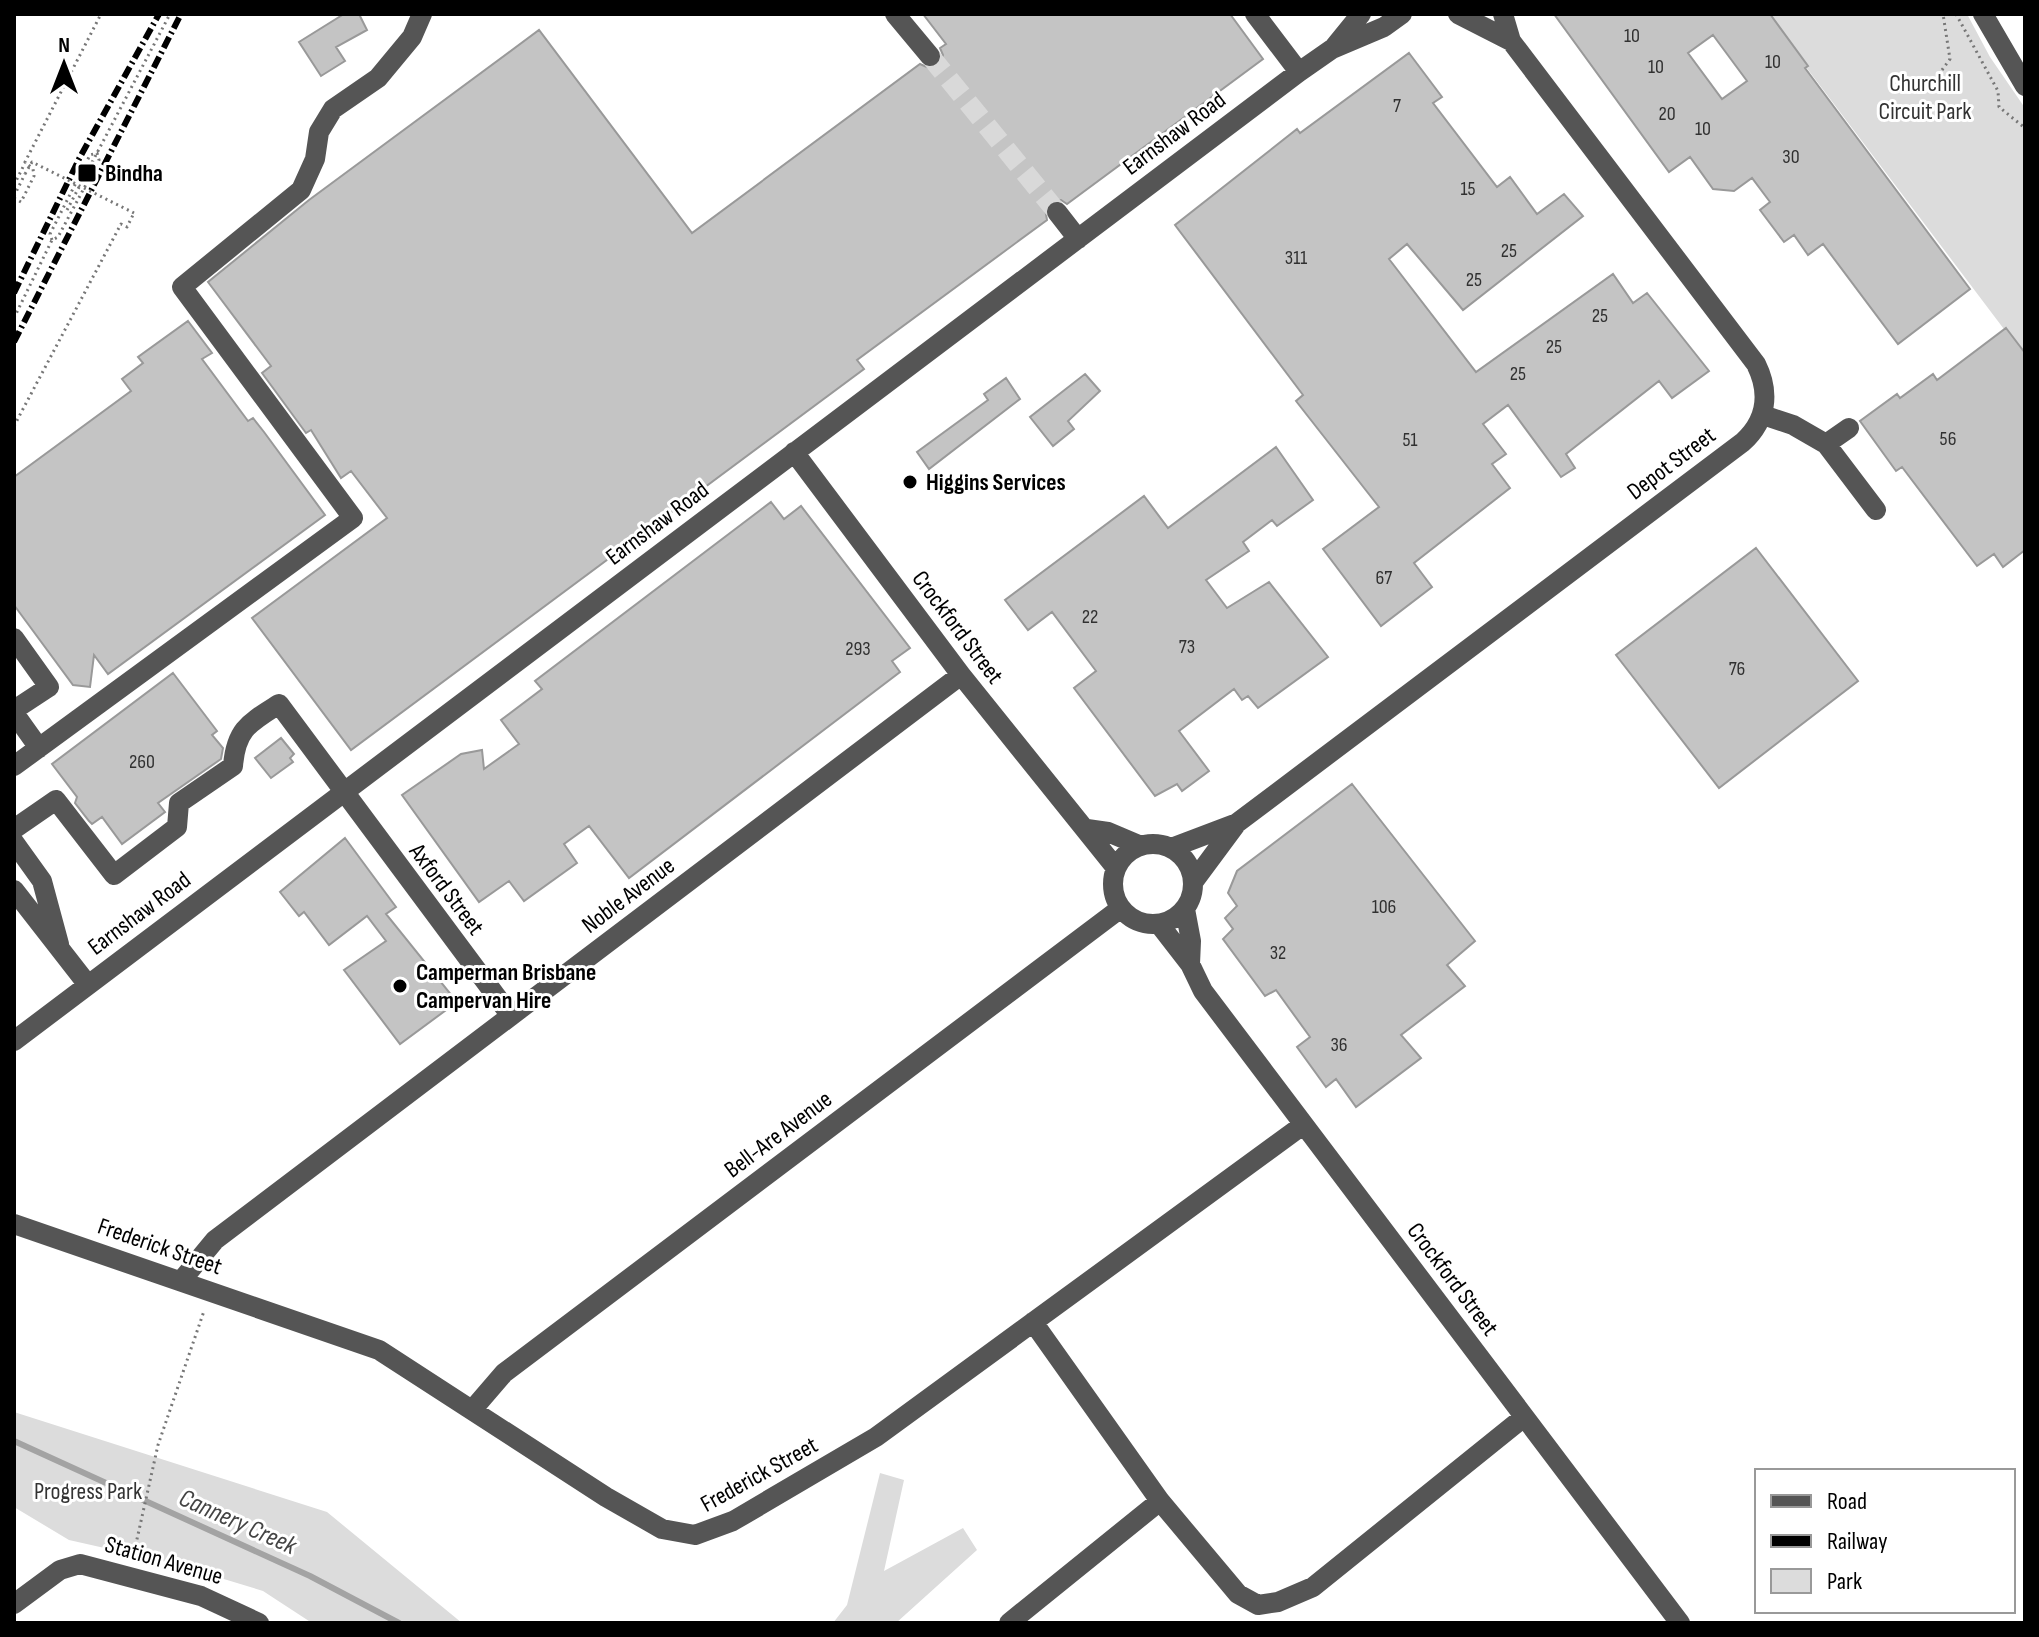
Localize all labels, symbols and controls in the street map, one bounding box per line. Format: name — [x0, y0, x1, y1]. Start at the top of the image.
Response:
north arrow — [24, 24, 104, 104]
house number: 10 — [1624, 24, 1640, 48]
text: N — [58, 32, 70, 59]
house number: 10 — [1765, 50, 1781, 74]
house number: 10 — [1648, 55, 1664, 79]
park label: Churchill Circuit Park — [1879, 69, 1971, 126]
street label: Earnshaw Road — [1117, 85, 1231, 181]
house number: 7 — [1393, 94, 1401, 118]
house number: 20 — [1658, 102, 1676, 126]
house number: 10 — [1695, 117, 1711, 141]
house number: 30 — [1782, 145, 1800, 169]
place label: Bindha — [105, 159, 163, 188]
marker: Bindha — [76, 162, 98, 184]
house number: 15 — [1460, 177, 1476, 201]
house number: 25 — [1501, 239, 1517, 263]
house number: 311 — [1285, 246, 1307, 270]
house number: 25 — [1466, 268, 1482, 292]
house number: 25 — [1592, 304, 1608, 328]
house number: 25 — [1546, 335, 1562, 359]
house number: 25 — [1510, 362, 1526, 386]
street label: Depot Street — [1621, 421, 1721, 506]
house number: 56 — [1940, 427, 1956, 451]
house number: 51 — [1402, 428, 1418, 452]
place label: Higgins Services — [926, 468, 1066, 497]
marker: Higgins Services — [901, 473, 919, 491]
street label: Earnshaw Road — [600, 475, 714, 571]
street label: Crockford Street — [906, 565, 1010, 690]
house number: 67 — [1376, 566, 1392, 590]
house number: 22 — [1082, 605, 1098, 629]
house number: 73 — [1179, 635, 1195, 659]
house number: 293 — [845, 637, 871, 661]
house number: 76 — [1729, 657, 1745, 681]
house number: 260 — [129, 750, 155, 774]
street label: Axford Street — [402, 837, 490, 941]
street label: Noble Avenue — [576, 851, 680, 940]
street label: Earnshaw Road — [82, 865, 196, 961]
house number: 106 — [1372, 895, 1396, 919]
house number: 32 — [1270, 941, 1286, 965]
place label: Camperman Brisbane Campervan Hire — [416, 958, 596, 1015]
marker: Camperman Brisbane Campervan Hire — [391, 977, 409, 995]
house number: 36 — [1330, 1033, 1348, 1057]
street label: Bell-Are Avenue — [719, 1085, 838, 1184]
street label: Frederick Street — [94, 1212, 226, 1281]
street label: Crockford Street — [1401, 1217, 1505, 1342]
street label: Frederick Street — [696, 1430, 823, 1519]
legend — [1755, 1469, 2015, 1613]
park label: Progress Park — [34, 1477, 142, 1506]
water label: Cannery Creek — [174, 1483, 302, 1563]
text: Road — [1827, 1487, 1867, 1516]
text: Railway — [1827, 1527, 1887, 1556]
street label: Station Avenue — [102, 1530, 226, 1591]
text: Park — [1827, 1567, 1862, 1596]

